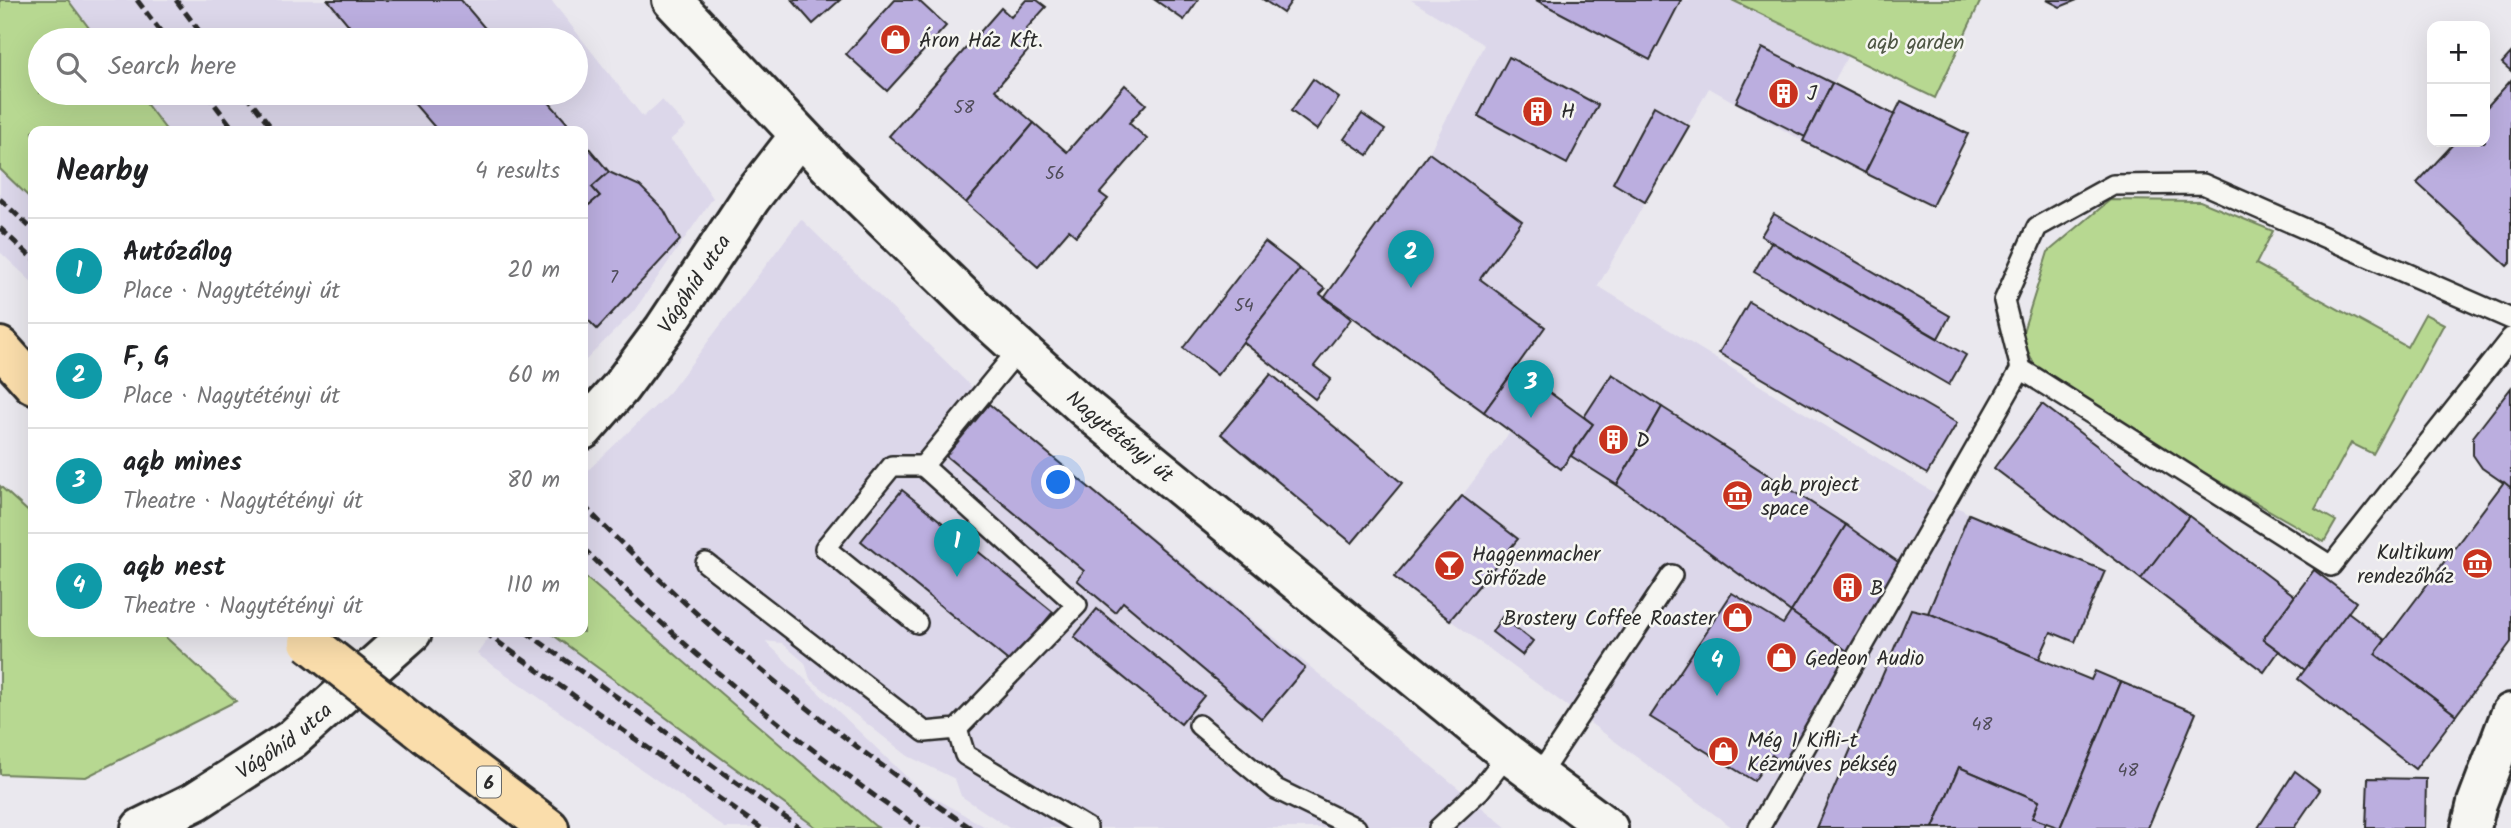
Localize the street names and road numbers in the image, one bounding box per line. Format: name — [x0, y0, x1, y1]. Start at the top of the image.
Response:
street label: Vágóhíd utca — [650, 228, 740, 341]
street label: Nagytétényi út — [1058, 383, 1181, 493]
street label: Vágóhíd utca — [230, 695, 341, 789]
road number: 6 — [477, 766, 501, 797]

